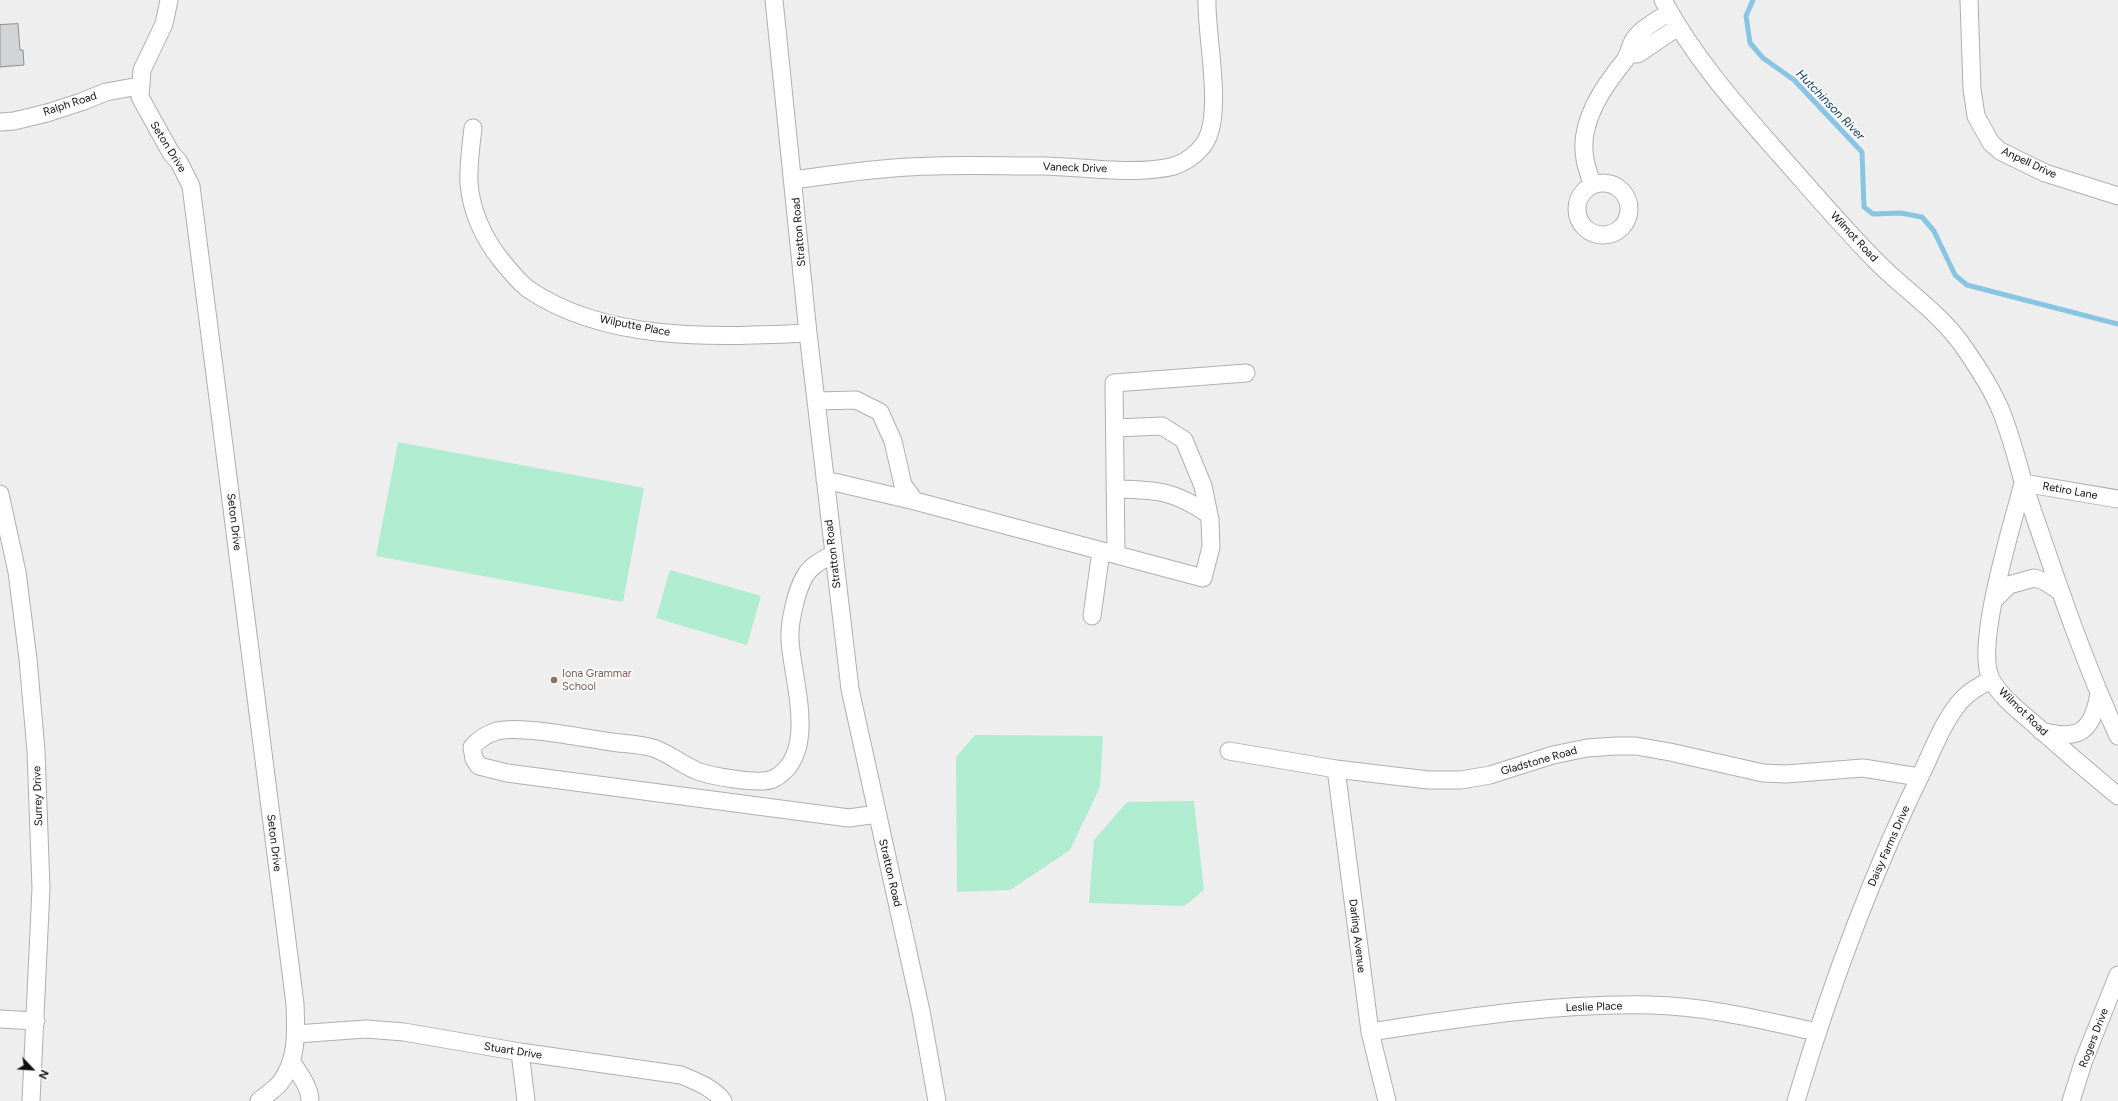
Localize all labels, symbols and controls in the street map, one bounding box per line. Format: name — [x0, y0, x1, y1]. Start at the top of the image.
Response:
water label: Hutchinson River — [1793, 67, 1867, 143]
street label: Ralph Road — [42, 89, 98, 119]
street label: Seton Drive — [147, 119, 189, 175]
street label: Anpell Drive — [1999, 145, 2059, 181]
street label: Vaneck Drive — [1043, 160, 1107, 176]
street label: Stratton Road — [789, 197, 809, 267]
street label: Wilmot Road — [1828, 209, 1880, 265]
street label: Wilputte Place — [599, 313, 671, 339]
street label: Retiro Lane — [2041, 480, 2099, 502]
street label: Seton Drive — [224, 493, 244, 551]
street label: Stratton Road — [822, 519, 844, 589]
place label: Iona Grammar School — [562, 667, 632, 693]
marker: Iona Grammar School — [549, 675, 559, 685]
street label: Wilmot Road — [1996, 685, 2050, 739]
street label: Gladstone Road — [1499, 744, 1579, 778]
street label: Surrey Drive — [30, 766, 46, 826]
street label: Daisy Farms Drive — [1865, 803, 1913, 889]
street label: Seton Drive — [264, 814, 284, 872]
street label: Stratton Road — [876, 838, 904, 908]
street label: Darling Avenue — [1346, 898, 1368, 974]
street label: Leslie Place — [1565, 999, 1623, 1015]
street label: Rogers Drive — [2077, 1006, 2111, 1070]
street label: Stuart Drive — [483, 1040, 543, 1062]
north arrow — [12, 1049, 52, 1089]
text: N — [36, 1068, 51, 1081]

